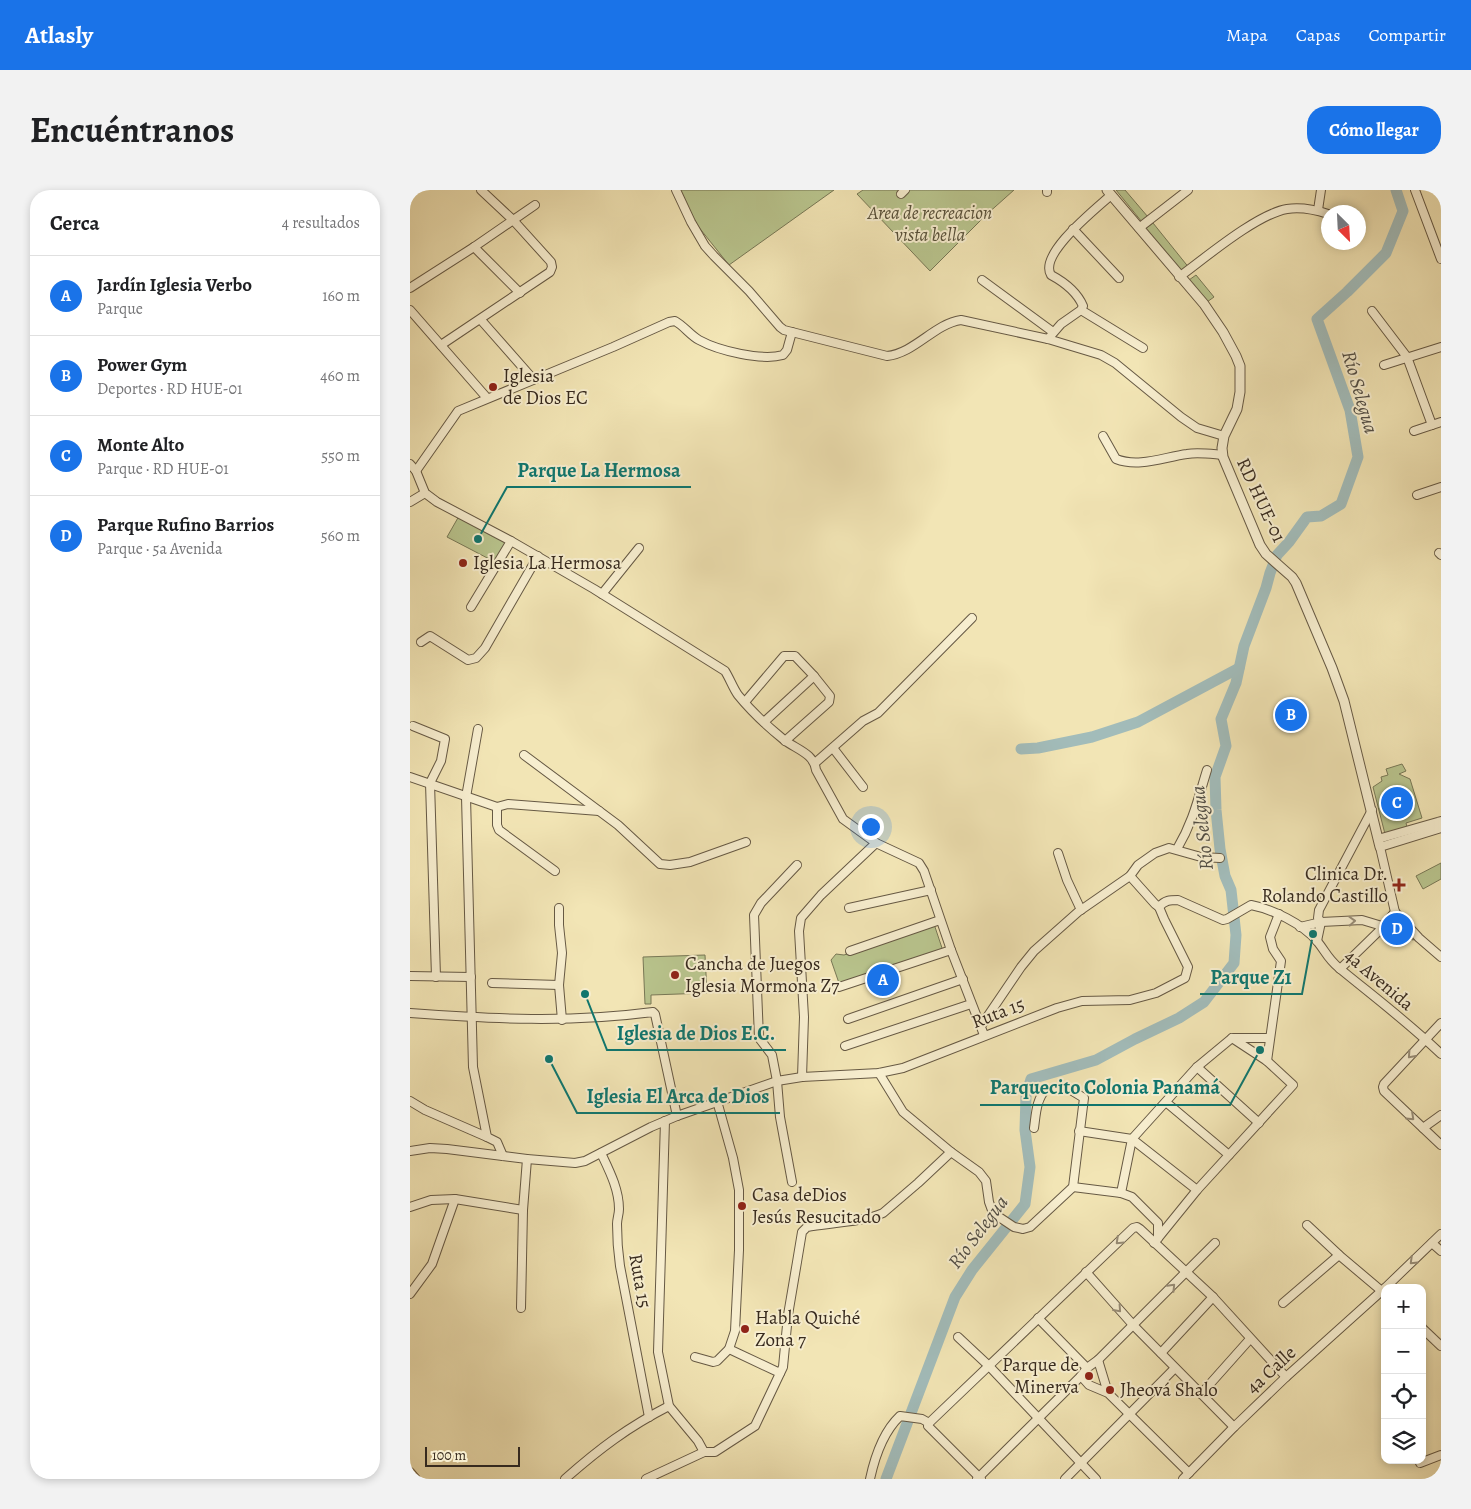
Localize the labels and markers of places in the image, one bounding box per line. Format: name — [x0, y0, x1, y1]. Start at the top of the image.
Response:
place label: Iglesia de Dios EC — [503, 363, 588, 411]
marker: Iglesia de Dios EC — [487, 381, 499, 393]
callout: Parque La Hermosa — [507, 452, 691, 487]
place label: Iglesia La Hermosa — [473, 550, 622, 576]
marker: Iglesia La Hermosa — [457, 557, 469, 569]
pin: B — [1275, 696, 1307, 734]
pin: C — [1381, 784, 1413, 822]
place label: Clinica Dr. Rolando Castillo — [1261, 861, 1388, 909]
marker: Clinica Dr. Rolando Castillo — [1392, 878, 1406, 892]
pin: D — [1381, 910, 1413, 948]
place label: Cancha de Juegos Iglesia Mormona Z7 — [685, 951, 839, 999]
callout: Parque Z1 — [1200, 959, 1302, 994]
pin: A — [867, 961, 899, 999]
marker: Cancha de Juegos Iglesia Mormona Z7 — [669, 969, 681, 981]
callout: Iglesia de Dios E.C. — [607, 1015, 786, 1050]
callout: Parquecito Colonia Panamá — [980, 1070, 1230, 1105]
callout: Iglesia El Arca de Dios — [577, 1078, 780, 1113]
place label: Casa deDios Jesús Resucitado — [752, 1182, 881, 1230]
marker: Casa deDios Jesús Resucitado — [736, 1200, 748, 1212]
place label: Habla Quiché Zona 7 — [755, 1305, 860, 1353]
marker: Habla Quiché Zona 7 — [739, 1323, 751, 1335]
place label: Parque de Minerva — [1002, 1352, 1079, 1400]
marker: Parque de Minerva — [1083, 1370, 1095, 1382]
place label: Jheová Shalo — [1120, 1377, 1218, 1403]
marker: Jheová Shalo — [1104, 1384, 1116, 1396]

